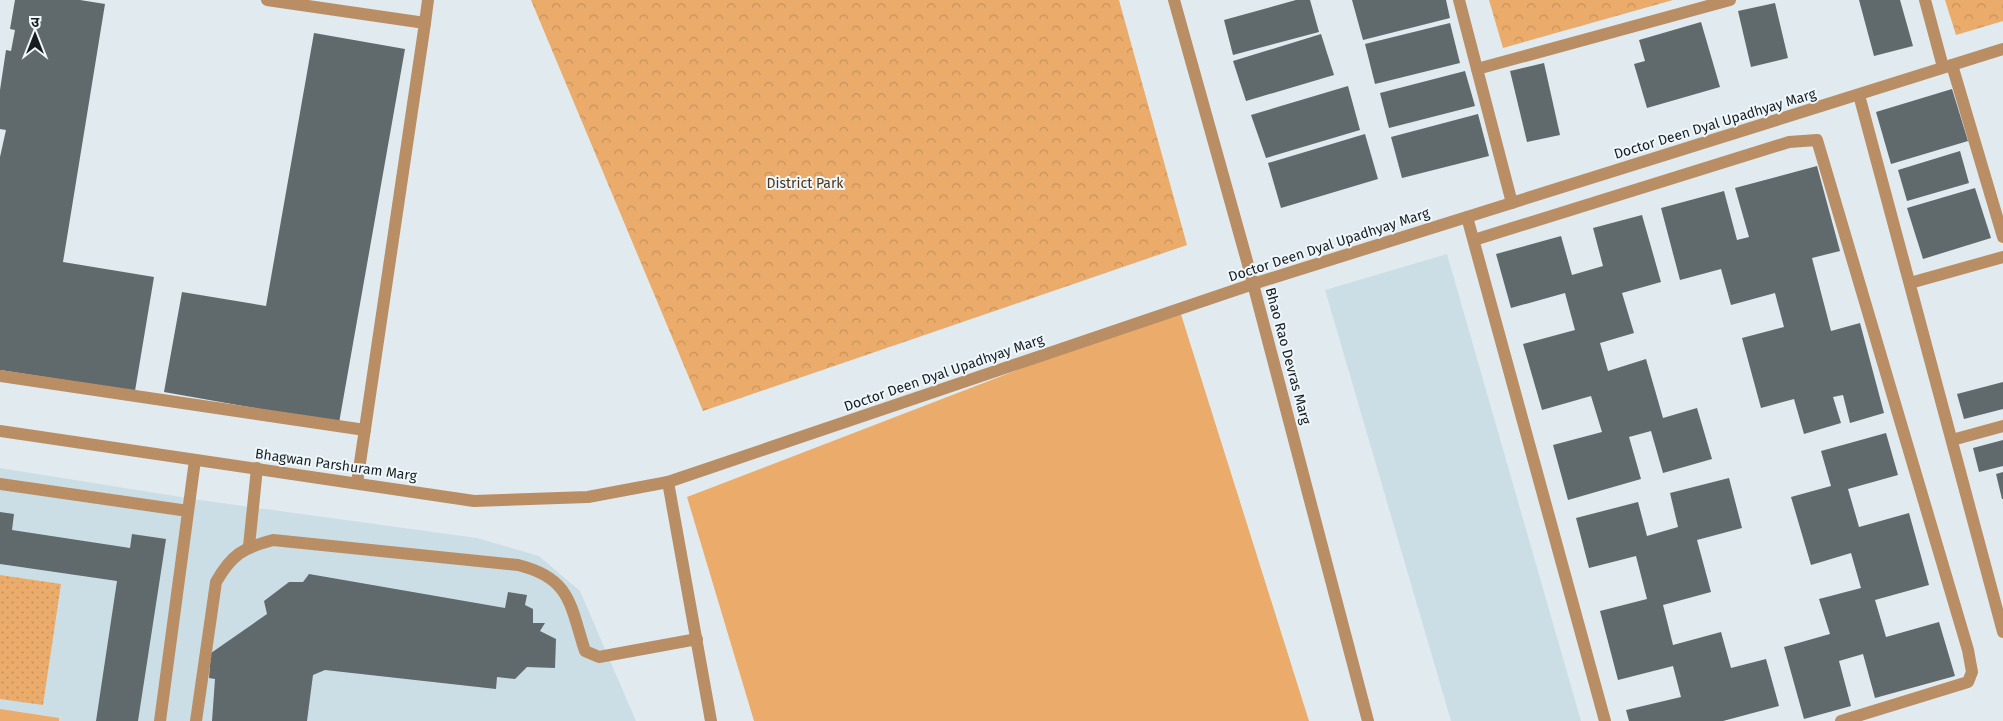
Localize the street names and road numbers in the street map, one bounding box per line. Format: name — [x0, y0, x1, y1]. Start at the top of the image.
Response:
street label: Doctor Deen Dyal Upadhyay Marg — [1612, 85, 1819, 163]
street label: Doctor Deen Dyal Upadhyay Marg — [1226, 204, 1432, 286]
street label: Bhao Rao Devras Marg — [1262, 286, 1315, 427]
street label: Doctor Deen Dyal Upadhyay Marg — [842, 330, 1047, 415]
street label: Bhagwan Parshuram Marg — [254, 445, 419, 485]

